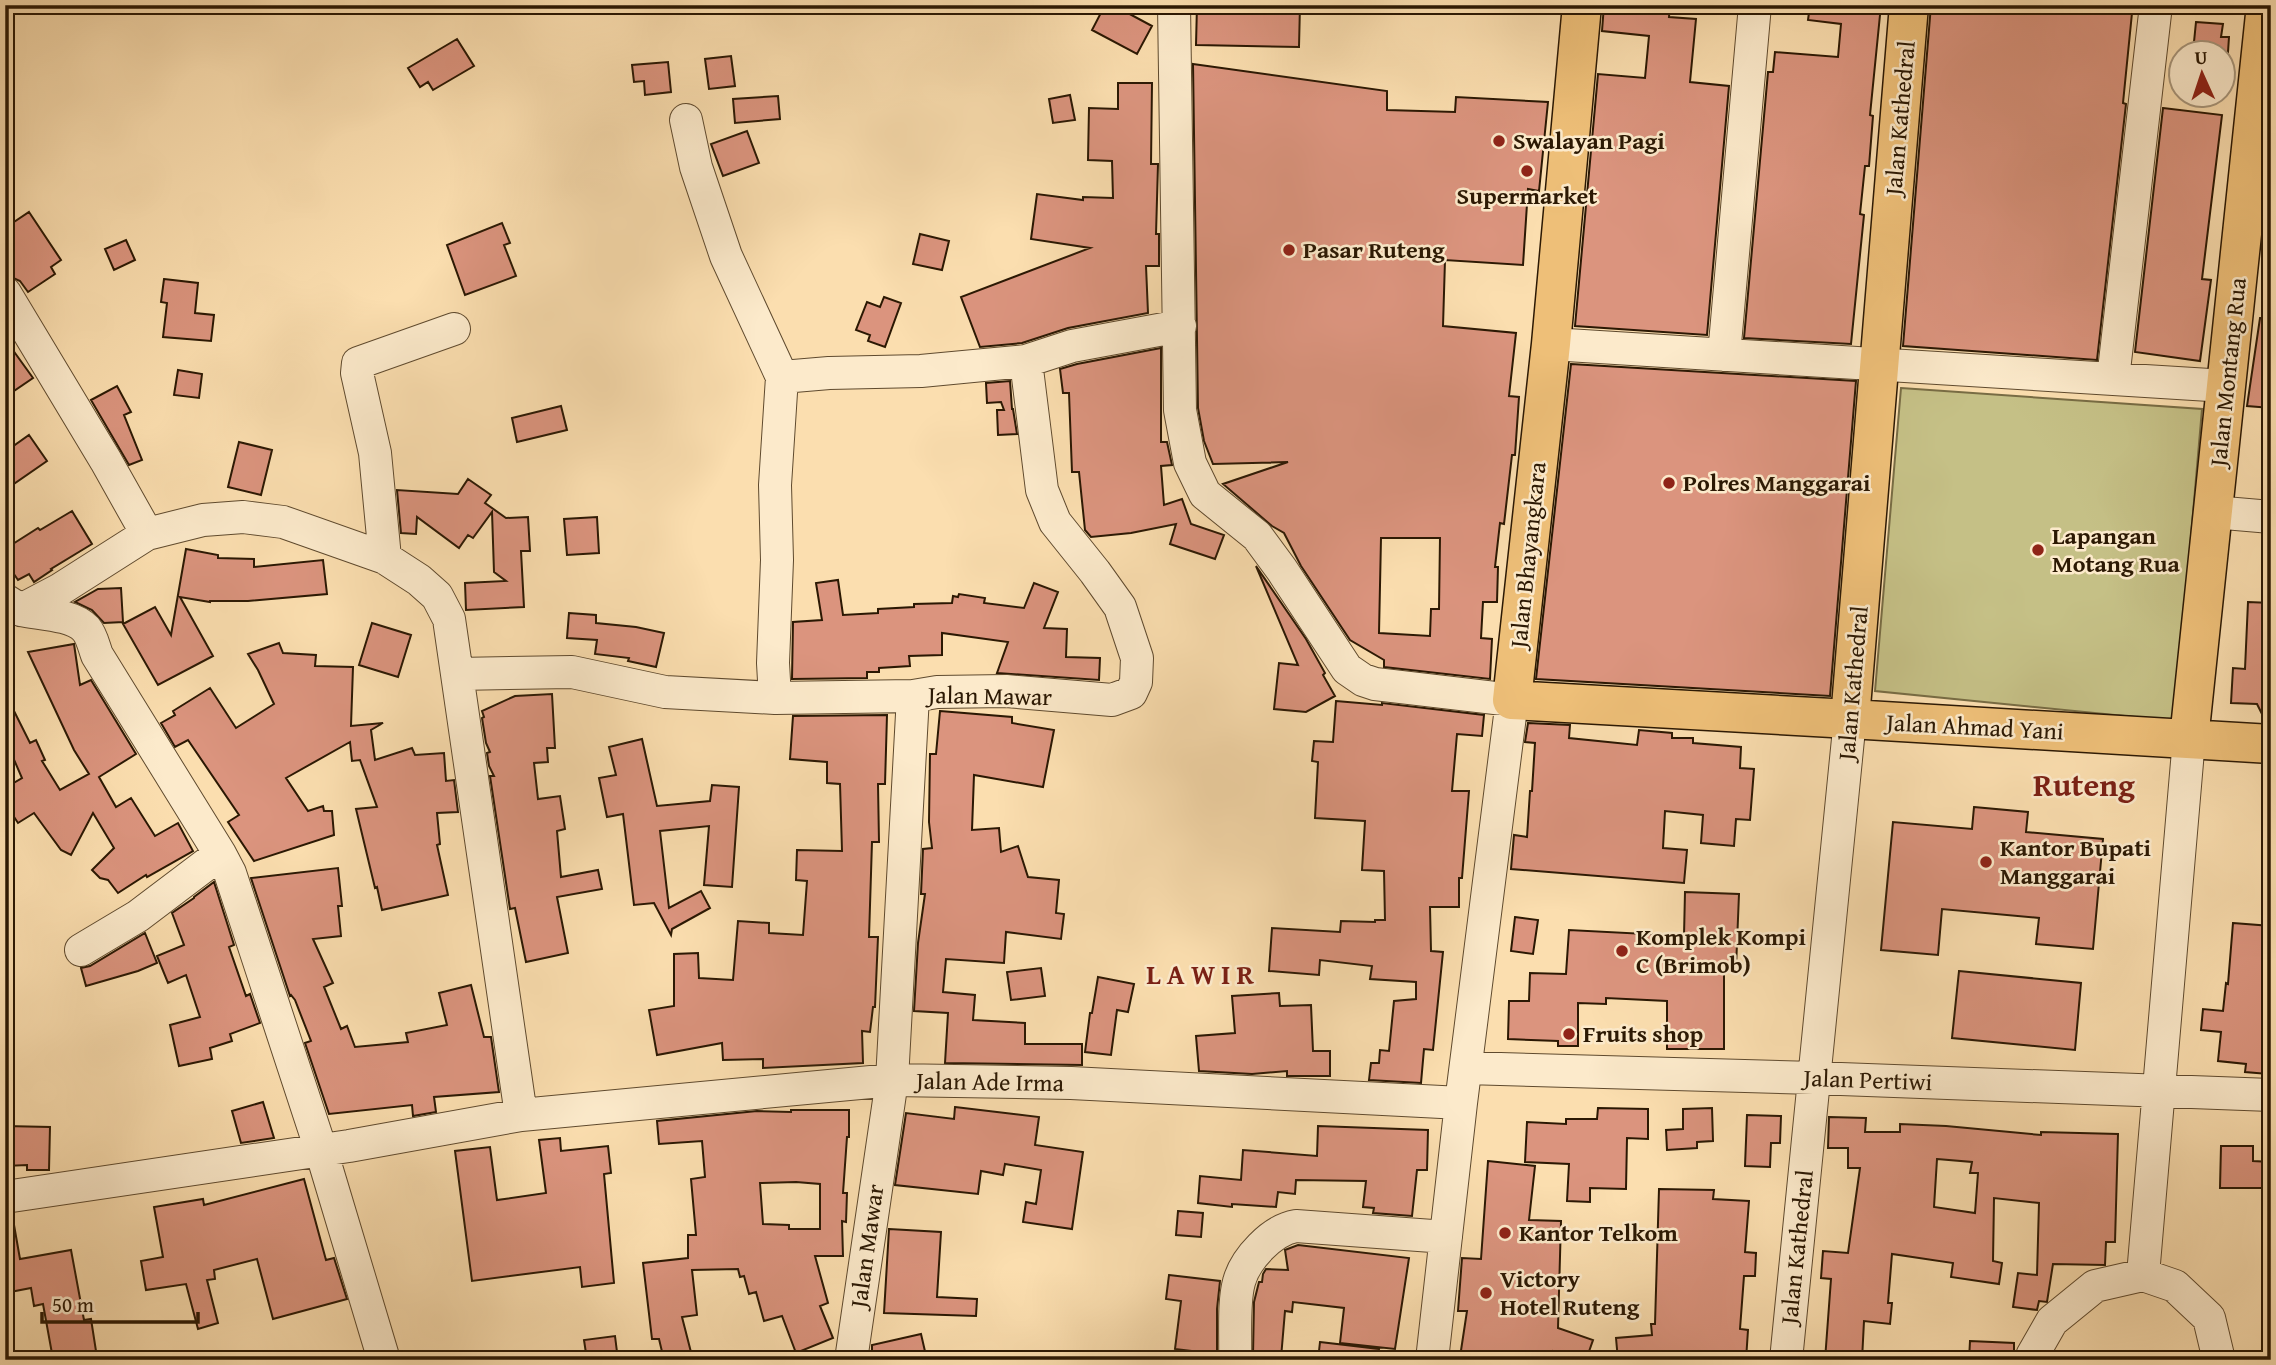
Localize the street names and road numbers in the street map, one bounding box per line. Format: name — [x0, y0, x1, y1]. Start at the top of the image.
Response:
street label: Jalan Kathedral — [1875, 39, 1924, 200]
street label: Jalan Montang Rua — [2200, 275, 2255, 471]
street label: Jalan Bhayangkara — [1500, 459, 1555, 653]
street label: Jalan Kathedral — [1828, 604, 1877, 765]
street label: Jalan Mawar — [925, 677, 1053, 714]
street label: Jalan Ahmad Yani — [1883, 704, 2065, 749]
street label: Jalan Pertiwi — [1800, 1060, 1933, 1099]
street label: Jalan Ade Irma — [913, 1063, 1065, 1100]
street label: Jalan Kathedral — [1771, 1168, 1822, 1329]
street label: Jalan Mawar — [840, 1182, 893, 1313]

